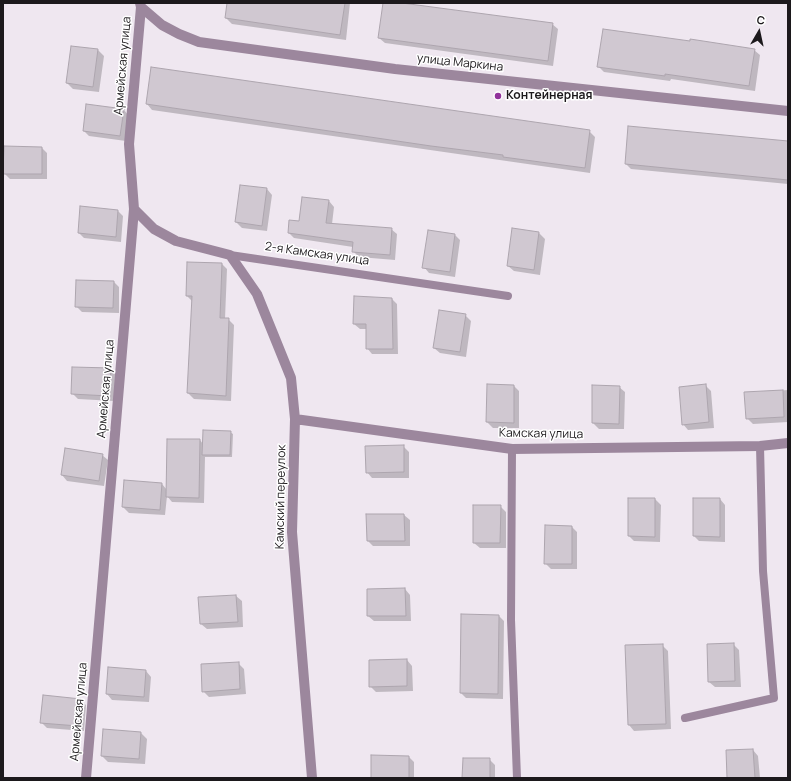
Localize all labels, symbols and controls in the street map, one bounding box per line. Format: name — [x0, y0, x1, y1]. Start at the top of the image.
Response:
north arrow — [739, 12, 779, 52]
text: С — [756, 12, 766, 28]
street label: Армейская улица — [112, 16, 134, 116]
street label: улица Маркина — [416, 51, 504, 75]
place label: Контейнерная — [506, 89, 593, 103]
marker: Контейнерная — [493, 91, 503, 101]
street label: 2-я Камская улица — [264, 240, 370, 268]
street label: Армейская улица — [95, 339, 117, 439]
street label: Камская улица — [499, 426, 583, 442]
street label: Камский переулок — [273, 445, 289, 549]
street label: Армейская улица — [68, 662, 90, 762]

